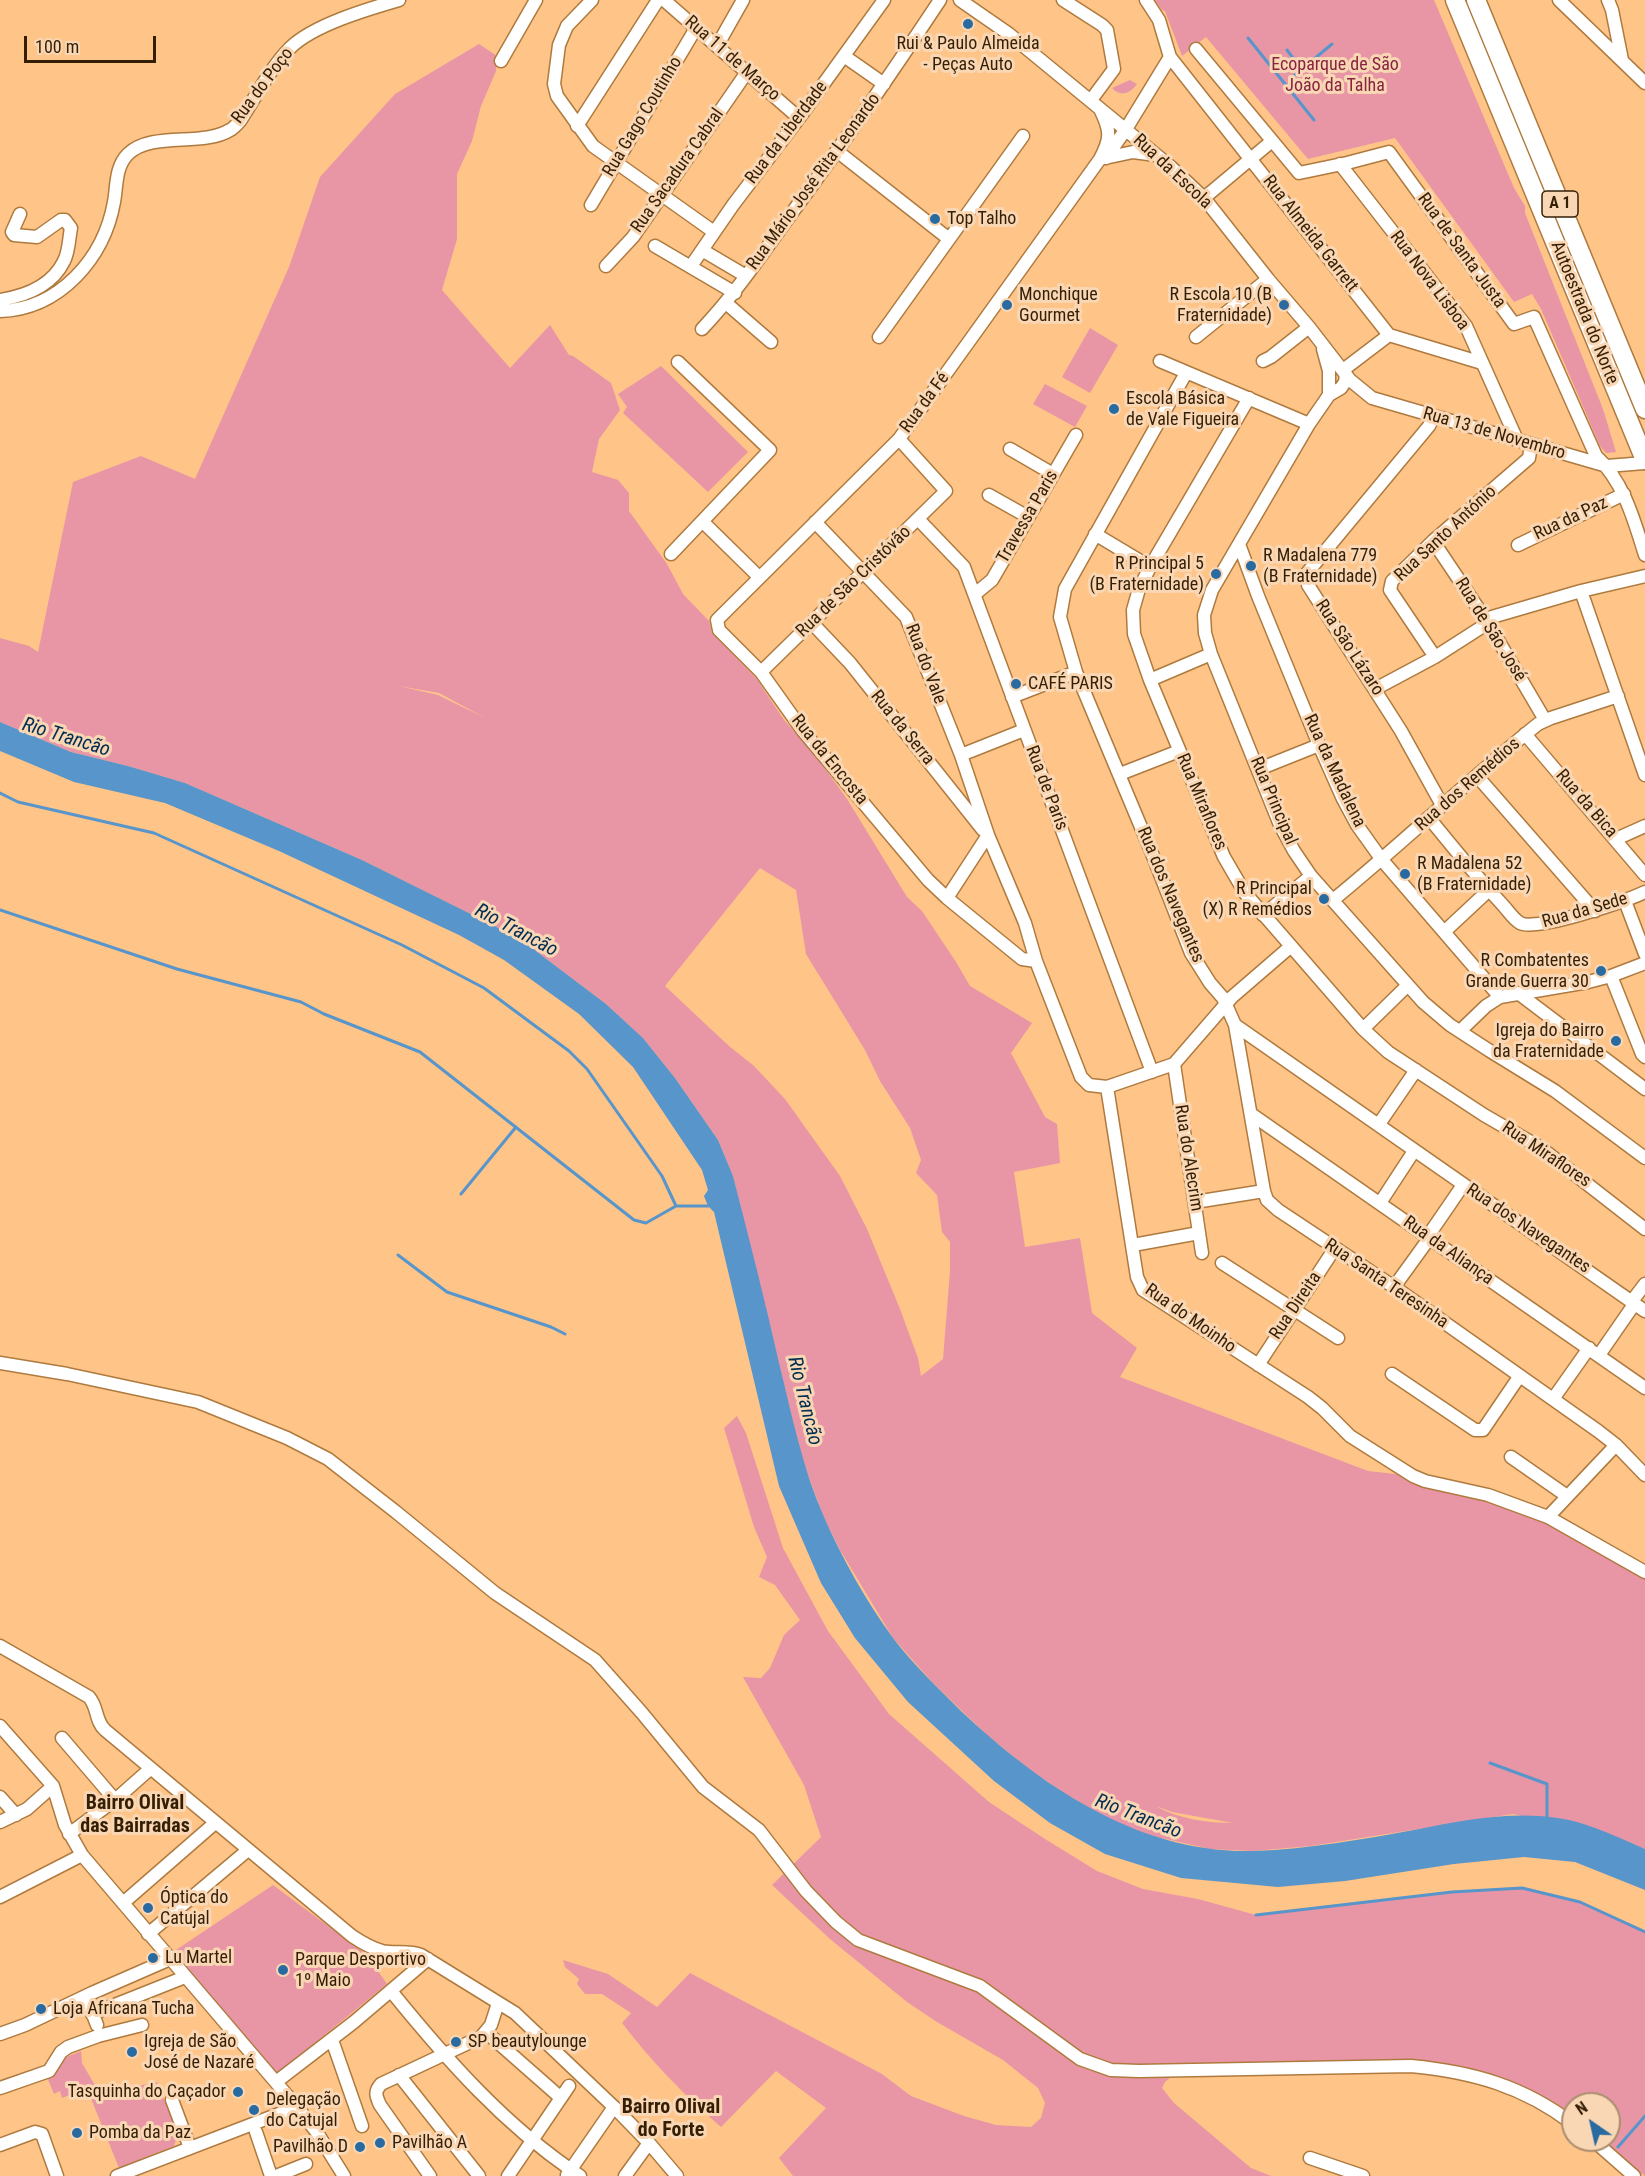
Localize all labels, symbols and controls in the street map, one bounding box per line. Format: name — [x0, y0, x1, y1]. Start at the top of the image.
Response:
street label: Rua 11 de Março — [680, 12, 784, 106]
marker: Rui & Paulo Almeida - Peças Auto — [961, 17, 975, 31]
scale bar — [27, 24, 159, 62]
place label: Rui & Paulo Almeida - Peças Auto — [896, 33, 1040, 76]
text: 100 m — [35, 36, 79, 57]
street label: Rua do Poço — [227, 44, 299, 128]
street label: Rua Gago Coutinho — [599, 53, 687, 181]
park label: Ecoparque de São João da Talha — [1271, 54, 1399, 97]
street label: Rua da Liberdade — [741, 77, 833, 189]
street label: Rua Mário José Rita Leonardo — [743, 90, 885, 274]
street label: Rua Sacadura Cabral — [627, 105, 729, 237]
street label: Rua da Escola — [1128, 130, 1216, 214]
street label: Rua Almeida Garrett — [1258, 171, 1362, 297]
street label: Rua de Santa Justa — [1412, 189, 1510, 313]
road number: A 1 — [1542, 191, 1578, 217]
place label: Top Talho — [947, 208, 1016, 230]
marker: Top Talho — [928, 212, 942, 226]
street label: Rua Nova Lisboa — [1385, 227, 1473, 335]
street label: Autoestrada do Norte — [1545, 238, 1623, 388]
place label: Monchique Gourmet — [1019, 284, 1098, 326]
place label: R Escola 10 (B Fraternidade) — [1170, 284, 1272, 326]
marker: Monchique Gourmet — [1000, 298, 1014, 312]
marker: R Escola 10 (B Fraternidade) — [1277, 298, 1291, 312]
street label: Rua da Fé — [896, 368, 954, 438]
place label: Escola Básica de Vale Figueira — [1126, 388, 1239, 430]
marker: Escola Básica de Vale Figueira — [1107, 402, 1121, 416]
street label: Rua 13 de Novembro — [1420, 403, 1568, 465]
street label: Travessa Paris — [993, 467, 1063, 567]
street label: Rua Santo António — [1391, 481, 1501, 587]
street label: Rua da Paz — [1531, 492, 1611, 546]
street label: Rua de São Cristóvão — [792, 522, 916, 642]
place label: R Madalena 779 (B Fraternidade) — [1263, 545, 1378, 588]
place label: R Principal 5 (B Fraternidade) — [1089, 553, 1204, 596]
marker: R Madalena 779 (B Fraternidade) — [1244, 559, 1258, 573]
marker: R Principal 5 (B Fraternidade) — [1209, 567, 1223, 581]
street label: Rua de São José — [1450, 574, 1530, 686]
street label: Rua São Lázaro — [1310, 596, 1388, 700]
street label: Rua do Vale — [900, 621, 950, 707]
place label: CAFÉ PARIS — [1028, 673, 1113, 695]
marker: CAFÉ PARIS — [1009, 677, 1023, 691]
street label: Rua da Serra — [865, 686, 939, 770]
street label: Rua da Encosta — [786, 711, 872, 809]
street label: Rua da Madalena — [1298, 711, 1370, 831]
water label: Rio Trancão — [19, 713, 113, 763]
street label: Rua dos Remédios — [1411, 734, 1525, 836]
street label: Rua de Paris — [1020, 743, 1072, 833]
street label: Rua Miraflores — [1171, 751, 1231, 853]
street label: Rua Principal — [1245, 754, 1301, 848]
street label: Rua da Bica — [1550, 765, 1622, 843]
street label: Rua dos Navegantes — [1132, 824, 1208, 966]
place label: R Madalena 52 (B Fraternidade) — [1417, 853, 1532, 896]
marker: R Madalena 52 (B Fraternidade) — [1398, 867, 1412, 881]
place label: R Principal (X) R Remédios — [1203, 878, 1312, 920]
street label: Rua da Sede — [1540, 889, 1630, 933]
marker: R Principal (X) R Remédios — [1317, 892, 1331, 906]
water label: Rio Trancão — [470, 899, 562, 963]
place label: R Combatentes Grande Guerra 30 — [1465, 950, 1589, 992]
marker: R Combatentes Grande Guerra 30 — [1594, 964, 1608, 978]
place label: Igreja do Bairro da Fraternidade — [1493, 1020, 1604, 1062]
marker: Igreja do Bairro da Fraternidade — [1609, 1034, 1623, 1048]
street label: Rua do Alecrim — [1169, 1103, 1207, 1213]
street label: Rua Miraflores — [1497, 1117, 1595, 1193]
street label: Rua dos Navegantes — [1462, 1179, 1594, 1279]
street label: Rua da Aliança — [1399, 1212, 1497, 1290]
street label: Rua Santa Teresinha — [1320, 1235, 1452, 1333]
street label: Rua Direita — [1265, 1268, 1327, 1344]
street label: Rua do Moinho — [1140, 1280, 1240, 1358]
water label: Rio Trancão — [781, 1354, 827, 1448]
water label: Rio Trancão — [1091, 1790, 1185, 1844]
district label: Bairro Olival das Bairradas — [80, 1792, 190, 1839]
place label: Óptica do Catujal — [160, 1887, 228, 1930]
marker: Óptica do Catujal — [141, 1901, 155, 1915]
place label: Lu Martel — [165, 1947, 232, 1969]
place label: Parque Desportivo 1º Maio — [295, 1949, 426, 1992]
marker: Lu Martel — [146, 1951, 160, 1965]
marker: Parque Desportivo 1º Maio — [276, 1963, 290, 1977]
place label: Loja Africana Tucha — [53, 1998, 194, 2020]
marker: Loja Africana Tucha — [34, 2002, 48, 2016]
place label: Igreja de São José de Nazaré — [144, 2031, 254, 2074]
place label: SP beautylounge — [468, 2031, 587, 2053]
marker: SP beautylounge — [449, 2035, 463, 2049]
marker: Igreja de São José de Nazaré — [125, 2045, 139, 2059]
place label: Tasquinha do Caçador — [67, 2081, 226, 2103]
marker: Tasquinha do Caçador — [231, 2085, 245, 2099]
place label: Delegação do Catujal — [266, 2089, 341, 2132]
north arrow — [1561, 2092, 1621, 2152]
district label: Bairro Olival do Forte — [622, 2096, 720, 2143]
text: N — [1572, 2098, 1591, 2119]
marker: Delegação do Catujal — [247, 2103, 261, 2117]
place label: Pomba da Paz — [89, 2122, 191, 2144]
marker: Pomba da Paz — [70, 2126, 84, 2140]
place label: Pavilhão A — [392, 2132, 467, 2154]
place label: Pavilhão D — [273, 2136, 348, 2158]
marker: Pavilhão A — [373, 2136, 387, 2150]
marker: Pavilhão D — [353, 2140, 367, 2154]

